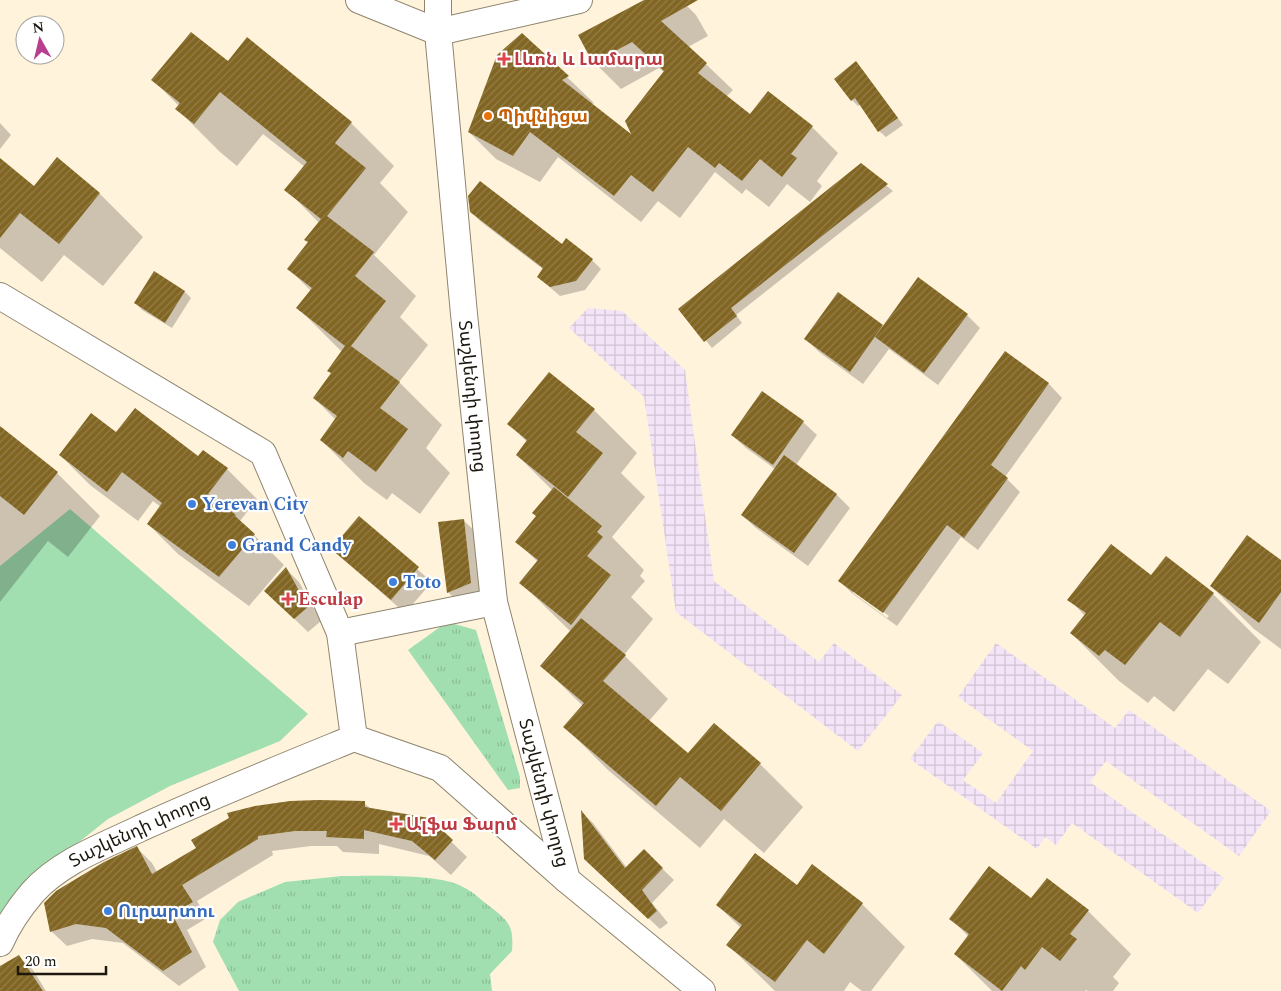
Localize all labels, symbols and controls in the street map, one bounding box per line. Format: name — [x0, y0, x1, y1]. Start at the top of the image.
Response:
north arrow — [15, 15, 65, 65]
text: N — [31, 16, 45, 39]
place label: Լևոն և Լամարա — [514, 46, 663, 73]
marker: Լևոն և Լամարա — [498, 53, 510, 65]
place label: Պիվնիցա — [498, 103, 588, 130]
marker: Պիվնիցա — [482, 110, 494, 122]
street label: Տաշկենդի փողոց — [451, 319, 493, 474]
place label: Yerevan City — [202, 491, 309, 518]
marker: Yerevan City — [186, 498, 198, 510]
place label: Grand Candy — [242, 532, 352, 559]
marker: Grand Candy — [226, 539, 238, 551]
place label: Toto — [403, 569, 441, 596]
marker: Toto — [387, 576, 399, 588]
place label: Esculap — [298, 586, 363, 613]
marker: Esculap — [282, 593, 294, 605]
street label: Տաշկենդի փողոց — [511, 716, 576, 870]
street label: Տաշկենդի փողոց — [64, 786, 214, 875]
place label: Ալֆա Ֆարմ — [406, 811, 518, 838]
marker: Ալֆա Ֆարմ — [390, 818, 402, 830]
place label: Ուրարտու — [118, 898, 215, 925]
marker: Ուրարտու — [102, 905, 114, 917]
scale bar — [18, 944, 105, 976]
text: 20 m — [25, 950, 57, 973]

